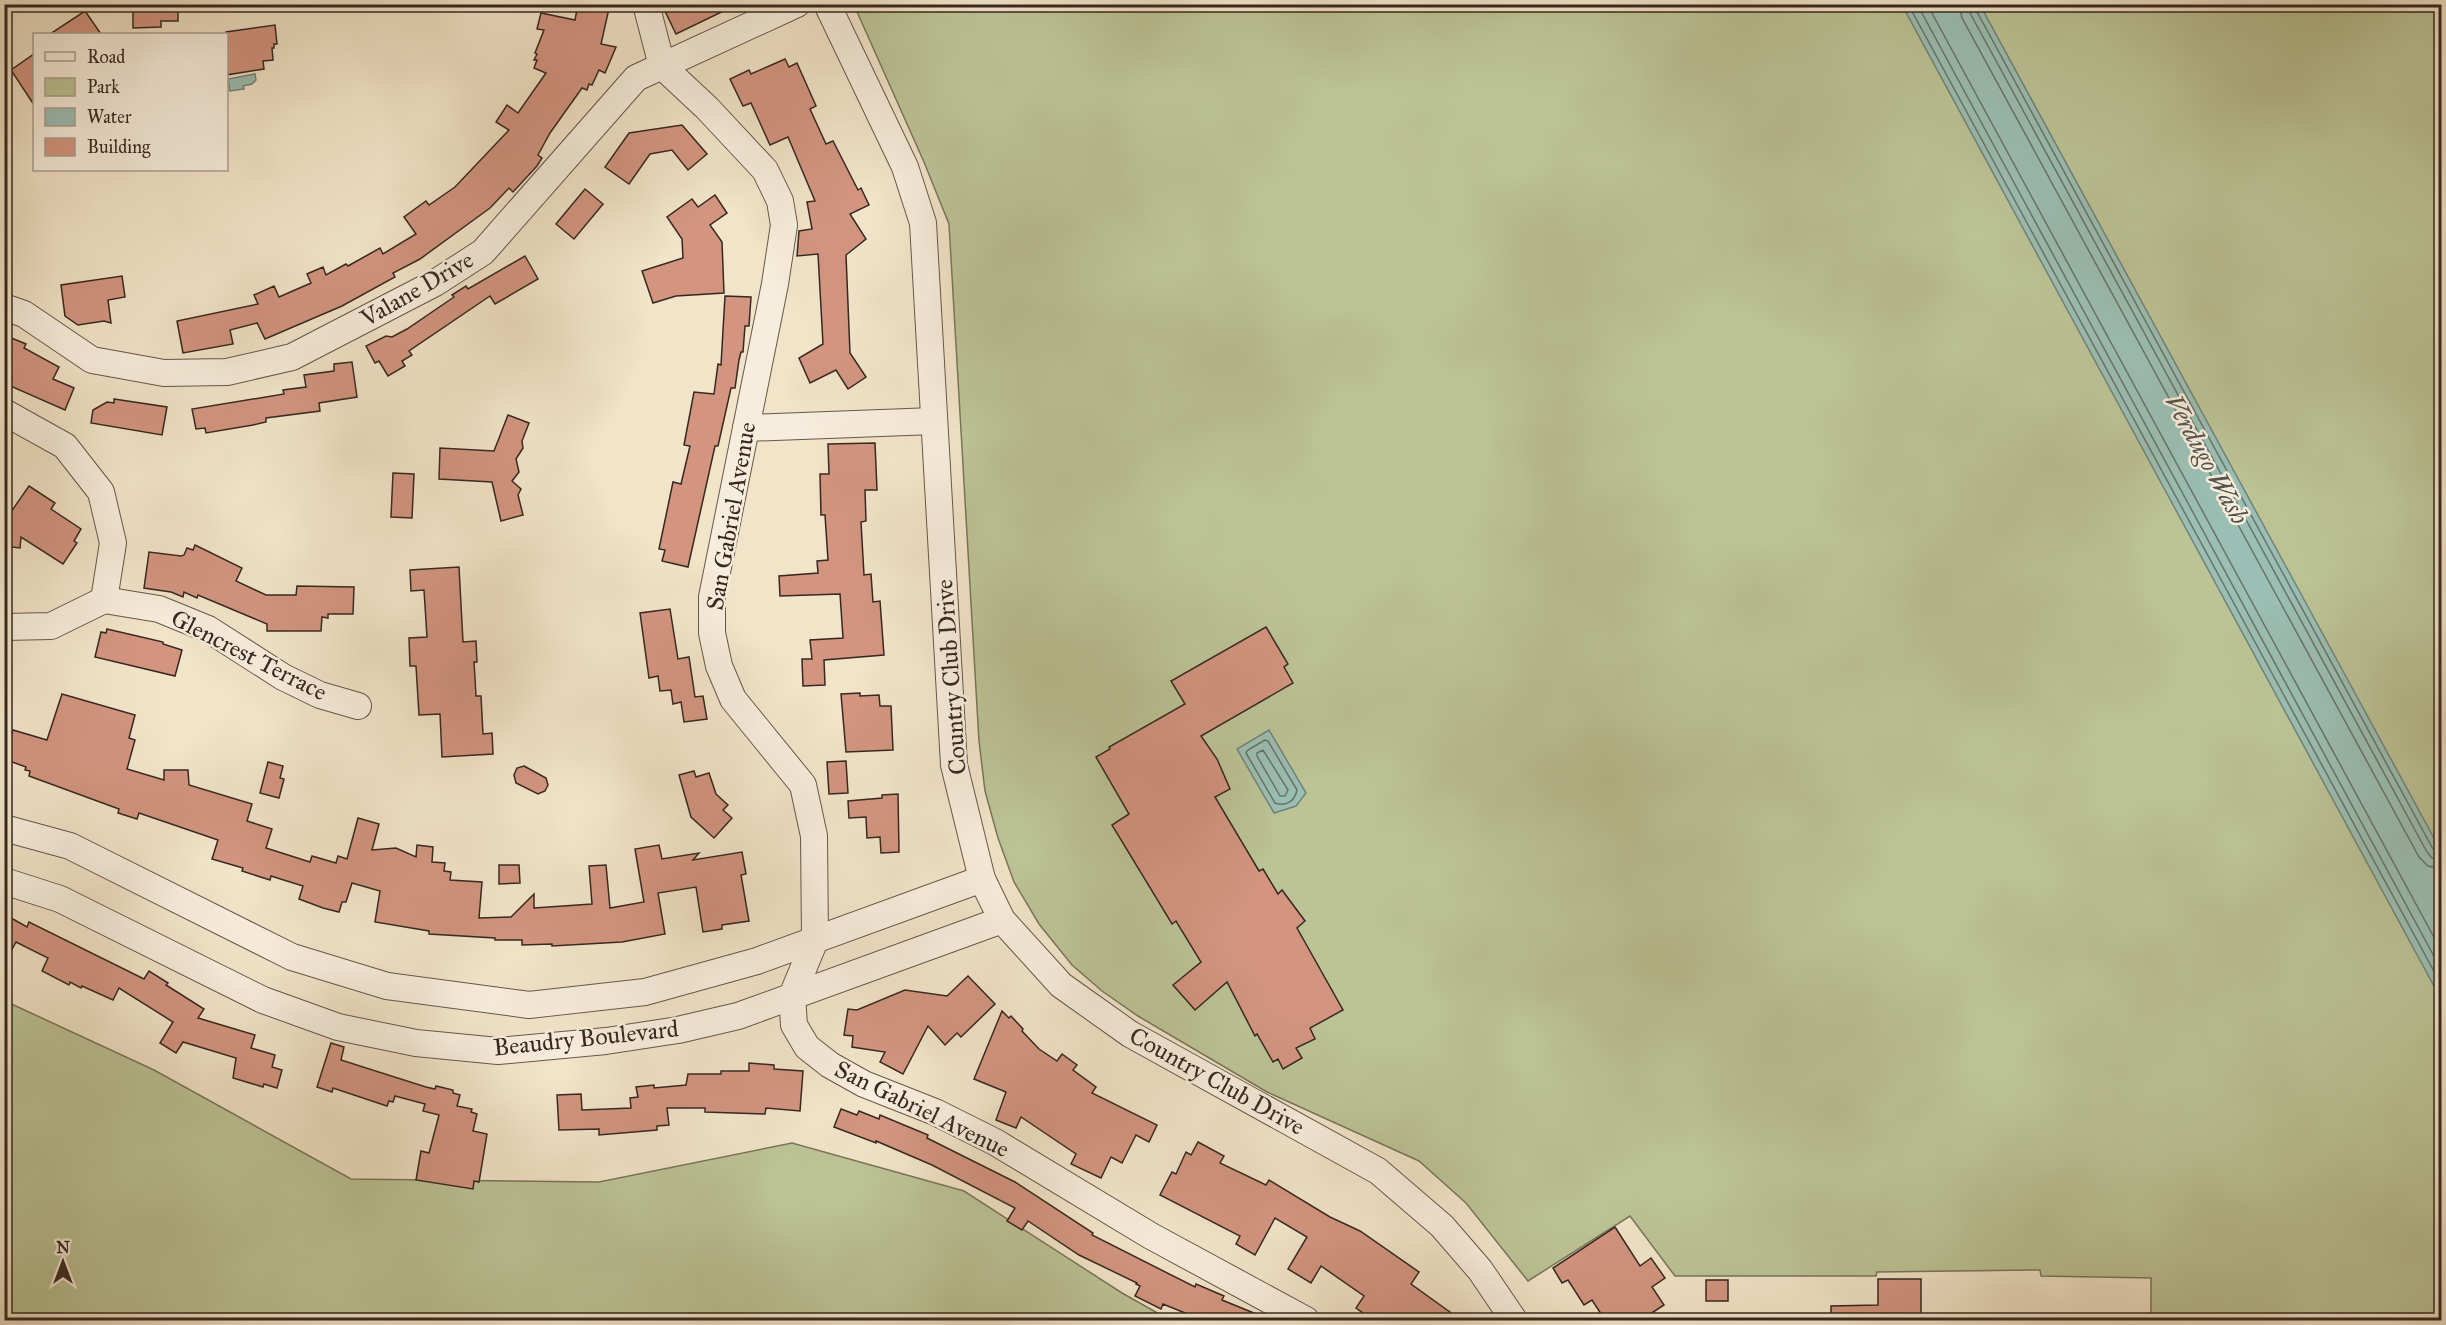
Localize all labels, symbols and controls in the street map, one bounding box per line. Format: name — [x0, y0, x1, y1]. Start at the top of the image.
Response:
legend — [33, 33, 228, 171]
text: Road — [87, 46, 125, 68]
text: Park — [87, 76, 120, 98]
text: Water — [87, 106, 132, 128]
text: Building — [87, 136, 151, 159]
street label: Valane Drive — [354, 245, 479, 334]
water label: Verdugo Wash — [2158, 388, 2256, 530]
street label: San Gabriel Avenue — [700, 420, 762, 612]
street label: Country Club Drive — [929, 578, 973, 776]
street label: Glencrest Terrace — [166, 603, 332, 707]
street label: Beaudry Boulevard — [492, 1013, 680, 1063]
street label: Country Club Drive — [1124, 1020, 1310, 1142]
street label: San Gabriel Avenue — [830, 1054, 1014, 1164]
north arrow — [33, 1232, 93, 1292]
text: N — [56, 1238, 70, 1257]

